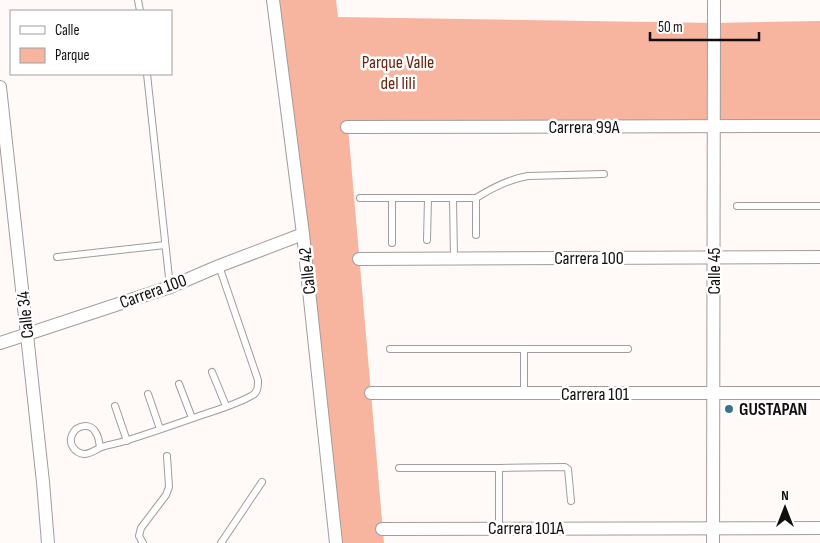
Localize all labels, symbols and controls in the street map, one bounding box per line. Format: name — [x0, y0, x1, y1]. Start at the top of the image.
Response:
legend — [10, 10, 172, 75]
scale bar — [650, 10, 759, 42]
text: 50 m — [658, 18, 683, 37]
text: Calle — [55, 21, 79, 40]
text: Parque — [55, 46, 90, 65]
park label: Parque Valle del lili — [362, 52, 434, 94]
street label: Carrera 99A — [549, 117, 620, 138]
street label: Calle 42 — [295, 246, 320, 296]
street label: Carrera 100 — [554, 248, 624, 269]
street label: Calle 45 — [704, 248, 725, 294]
street label: Carrera 100 — [117, 270, 189, 313]
street label: Calle 34 — [13, 290, 38, 340]
street label: Carrera 101 — [561, 384, 630, 405]
place label: GUSTAPAN — [739, 399, 807, 420]
marker: GUSTAPAN — [723, 403, 735, 415]
north arrow — [760, 483, 810, 533]
text: N — [781, 487, 789, 504]
street label: Carrera 101A — [488, 518, 564, 539]

